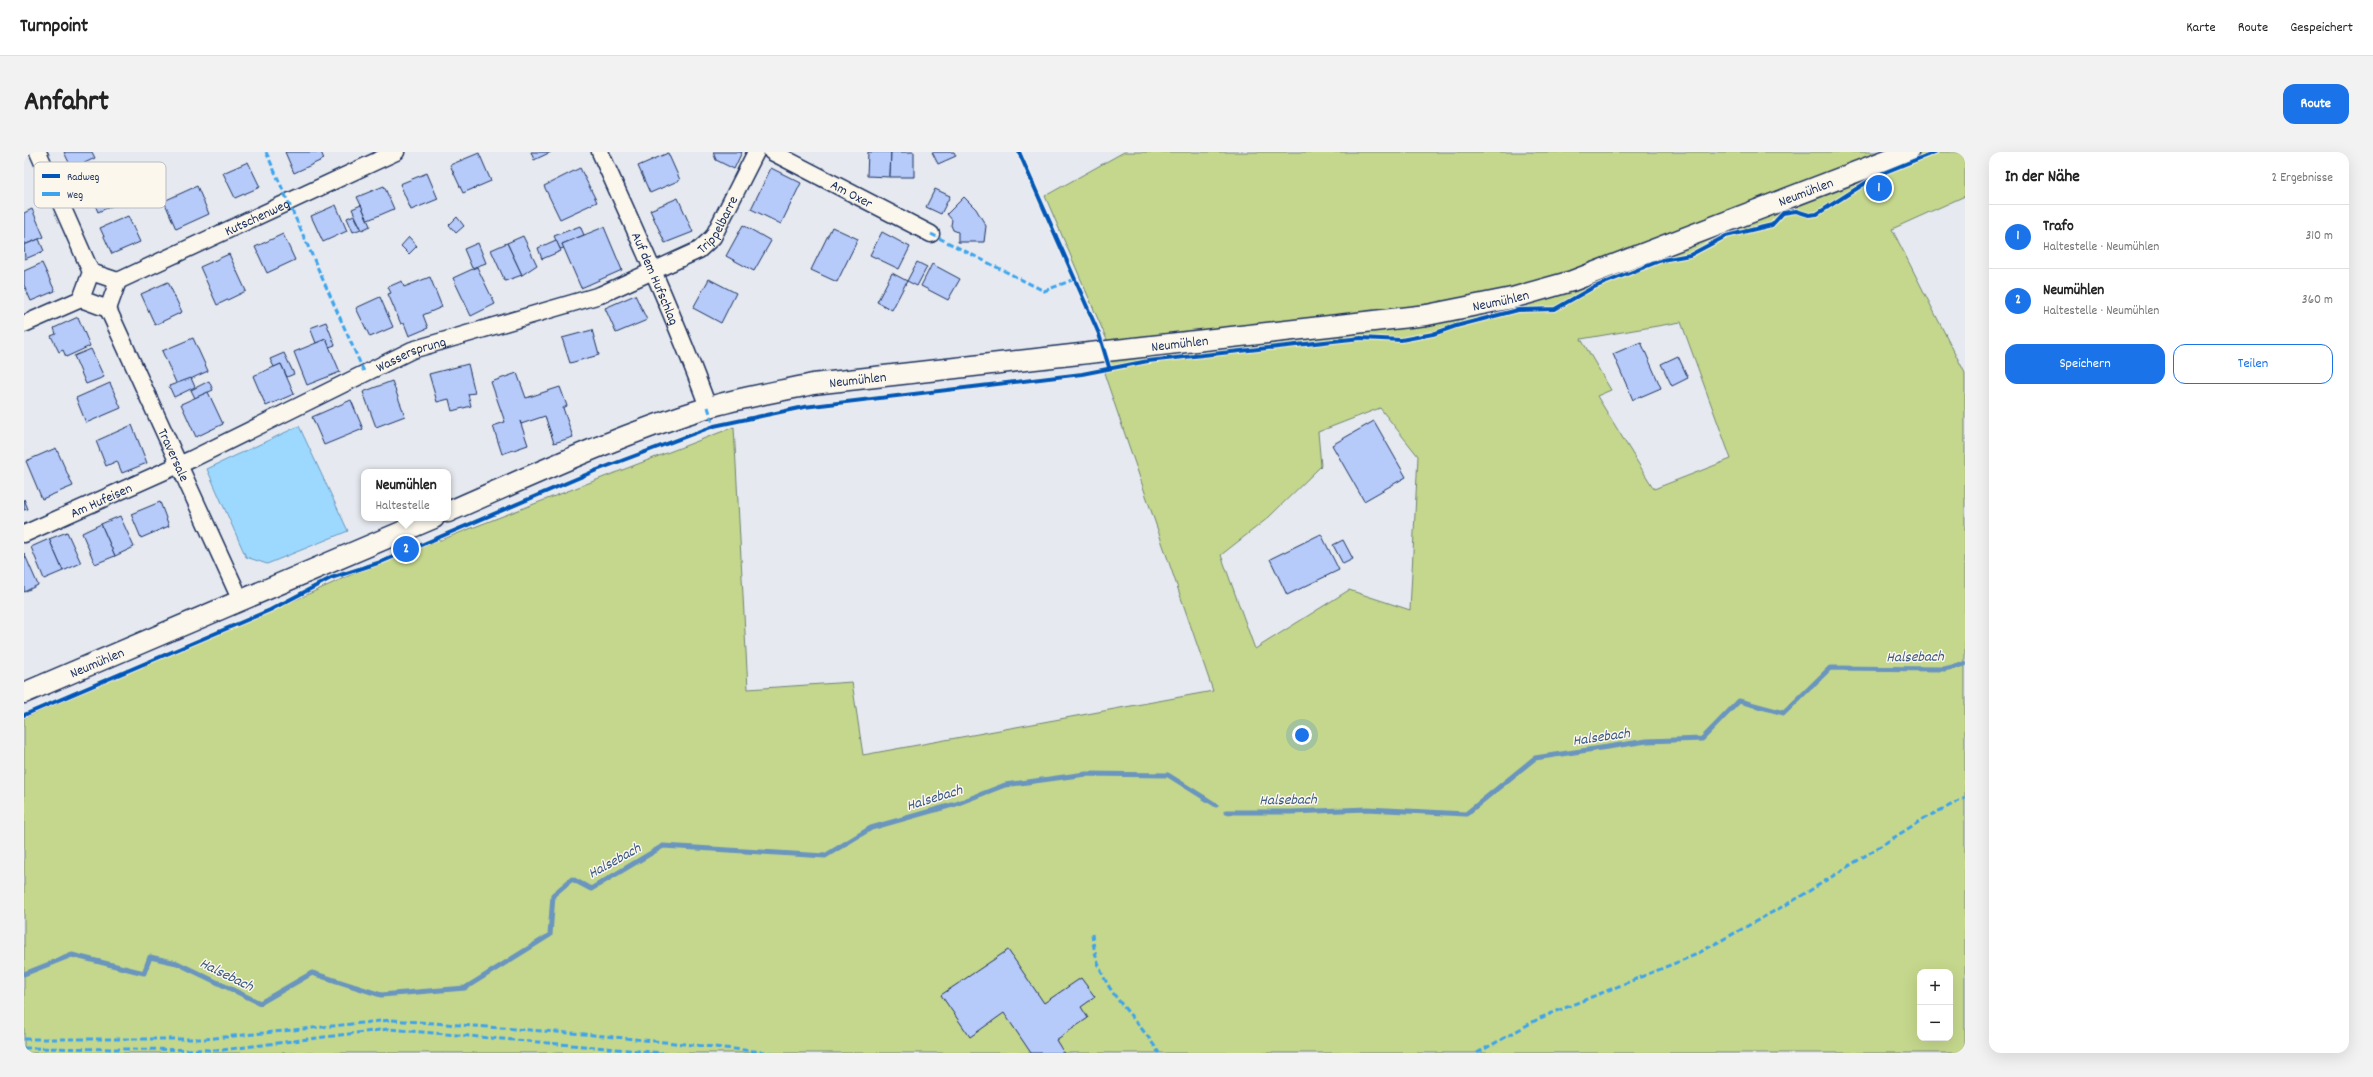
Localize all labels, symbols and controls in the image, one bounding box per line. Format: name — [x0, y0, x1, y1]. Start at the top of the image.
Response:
text: Turnpoint — [20, 14, 88, 41]
text: Karte — [2186, 18, 2216, 38]
text: Route — [2238, 18, 2268, 38]
text: Gespeichert — [2290, 18, 2353, 38]
text: Anfahrt — [24, 84, 109, 124]
button: Route — [2283, 84, 2349, 124]
legend — [34, 162, 166, 208]
text: In der Nähe — [2005, 166, 2080, 190]
text: 2 Ergebnisse — [2272, 169, 2333, 188]
text: Radweg — [67, 170, 100, 186]
pin: 1 — [1866, 173, 1892, 203]
street label: Neumühlen — [1776, 174, 1836, 213]
street label: Am Oxer — [826, 176, 876, 215]
text: Weg — [67, 188, 83, 204]
street label: Trippelbarre — [693, 193, 744, 259]
street label: Kutschenweg — [222, 195, 293, 242]
text: Trafo — [2043, 216, 2074, 238]
text: 1 — [2017, 227, 2019, 246]
text: 310 m — [2305, 227, 2333, 246]
street label: Auf dem Hufschlag — [625, 229, 683, 329]
text: Haltestelle · Neumühlen — [2043, 238, 2159, 257]
text: Neumühlen — [2043, 280, 2104, 302]
street label: Neumühlen — [1471, 286, 1532, 318]
text: 2 — [2015, 291, 2021, 310]
text: 360 m — [2302, 291, 2333, 310]
text: Haltestelle · Neumühlen — [2043, 302, 2159, 321]
street label: Neumühlen — [1150, 332, 1209, 358]
street label: Wassersprung — [373, 333, 449, 378]
button: Speichern — [2005, 344, 2165, 384]
button: Teilen — [2173, 344, 2333, 384]
street label: Neumühlen — [828, 368, 887, 394]
street label: Traversale — [152, 426, 193, 485]
popup — [361, 469, 451, 521]
text: Neumühlen — [375, 475, 437, 497]
street label: Am Hufeisen — [67, 479, 136, 524]
text: Haltestelle — [375, 497, 430, 516]
pin: 2 — [393, 534, 419, 564]
street label: Neumühlen — [67, 643, 128, 684]
water label: Halsebach — [1886, 646, 1945, 670]
water label: Halsebach — [1571, 723, 1632, 753]
your location — [1292, 725, 1312, 745]
water label: Halsebach — [904, 780, 966, 818]
water label: Halsebach — [1259, 789, 1318, 813]
water label: Halsebach — [584, 838, 646, 885]
water label: Halsebach — [195, 953, 258, 999]
map controls — [1917, 969, 1953, 1041]
button: + — [1917, 969, 1953, 1005]
button: − — [1917, 1005, 1953, 1041]

